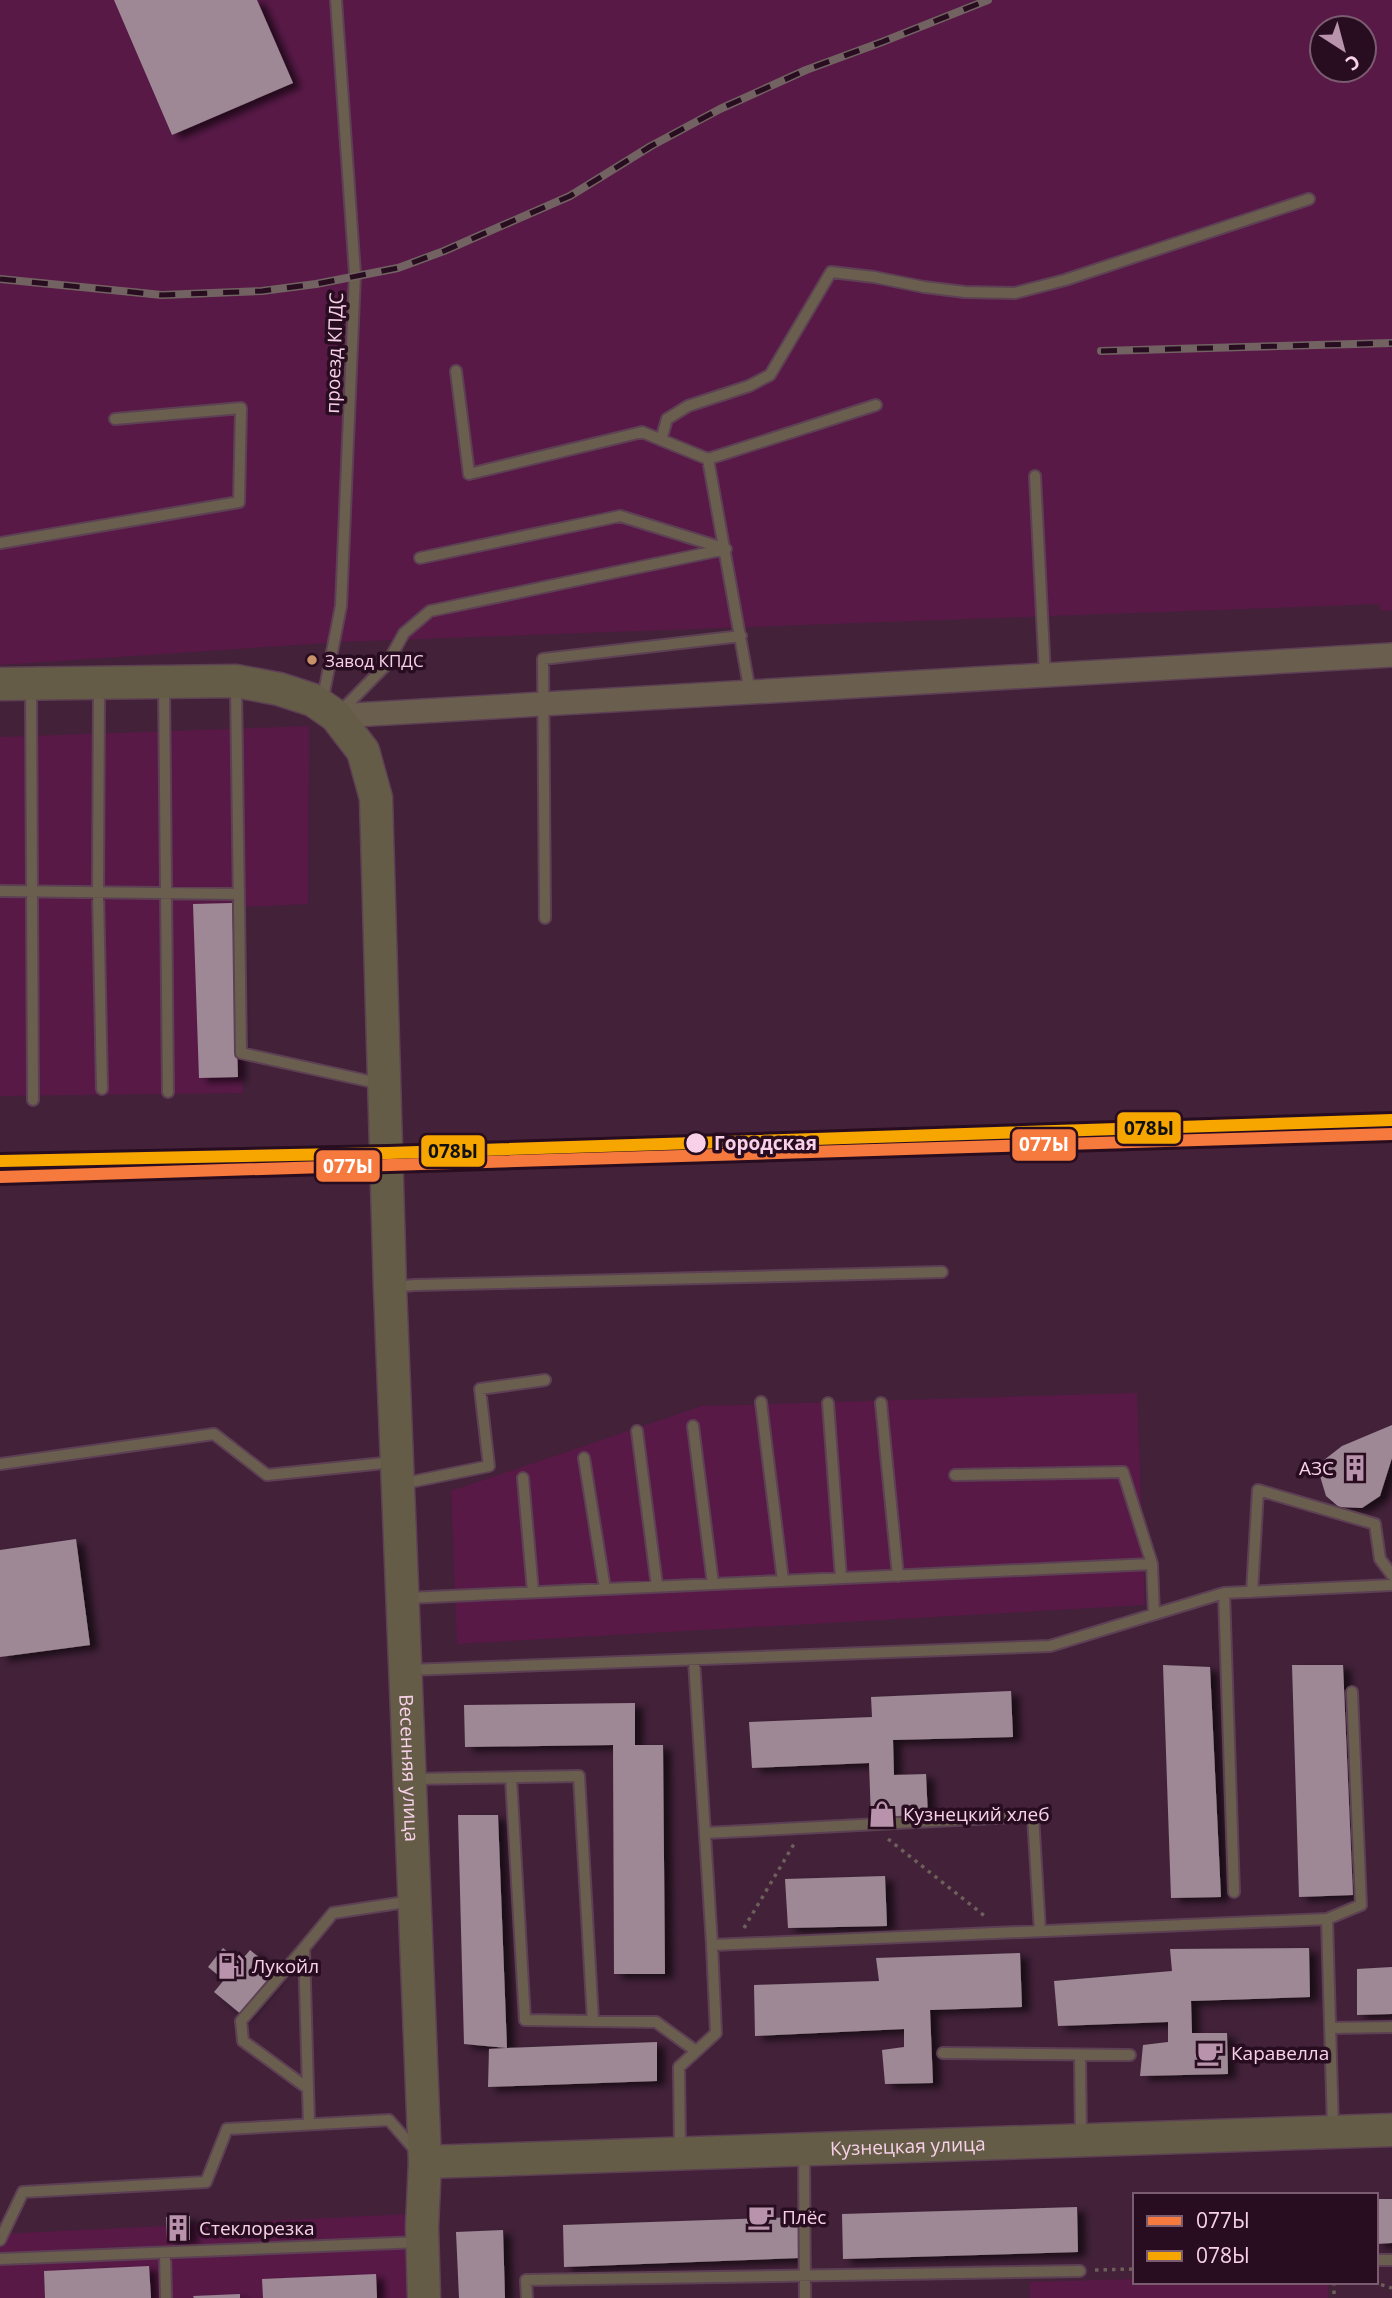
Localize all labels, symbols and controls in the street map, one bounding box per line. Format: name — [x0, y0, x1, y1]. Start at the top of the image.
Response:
north arrow — [1308, 14, 1378, 84]
text: С — [1340, 49, 1366, 77]
street label: проезд КПДС — [319, 292, 349, 414]
place label: Завод КПДС — [325, 649, 424, 672]
marker: Завод КПДС — [305, 653, 319, 667]
line badge: 078Ы — [1116, 1111, 1182, 1145]
text: 078Ы — [1124, 1115, 1174, 1141]
line badge: 077Ы — [1011, 1128, 1077, 1162]
place label: Городская — [714, 1130, 817, 1156]
marker: Городская — [684, 1131, 708, 1155]
text: 077Ы — [1019, 1131, 1069, 1157]
line badge: 078Ы — [420, 1134, 486, 1168]
text: 078Ы — [428, 1138, 478, 1164]
line badge: 077Ы — [315, 1149, 381, 1183]
text: 077Ы — [323, 1153, 373, 1179]
building icon: АЗС — [1340, 1453, 1370, 1483]
place label: АЗС — [1299, 1455, 1334, 1481]
street label: Весенняя улица — [393, 1694, 425, 1842]
shop icon: Кузнецкий хлеб — [867, 1799, 897, 1829]
place label: Кузнецкий хлеб — [903, 1801, 1050, 1827]
fuel station icon: Лукойл — [216, 1951, 246, 1981]
place label: Лукойл — [252, 1953, 319, 1979]
cafe icon: Каравелла — [1195, 2038, 1225, 2068]
place label: Каравелла — [1231, 2040, 1329, 2066]
street label: Кузнецкая улица — [829, 2130, 986, 2162]
legend — [1133, 2193, 1378, 2284]
cafe icon: Плёс — [746, 2202, 776, 2232]
place label: Плёс — [782, 2204, 826, 2230]
text: 077Ы — [1196, 2206, 1250, 2234]
building icon: Стеклорезка — [163, 2213, 193, 2243]
place label: Стеклорезка — [199, 2215, 315, 2241]
text: 078Ы — [1196, 2241, 1250, 2269]

